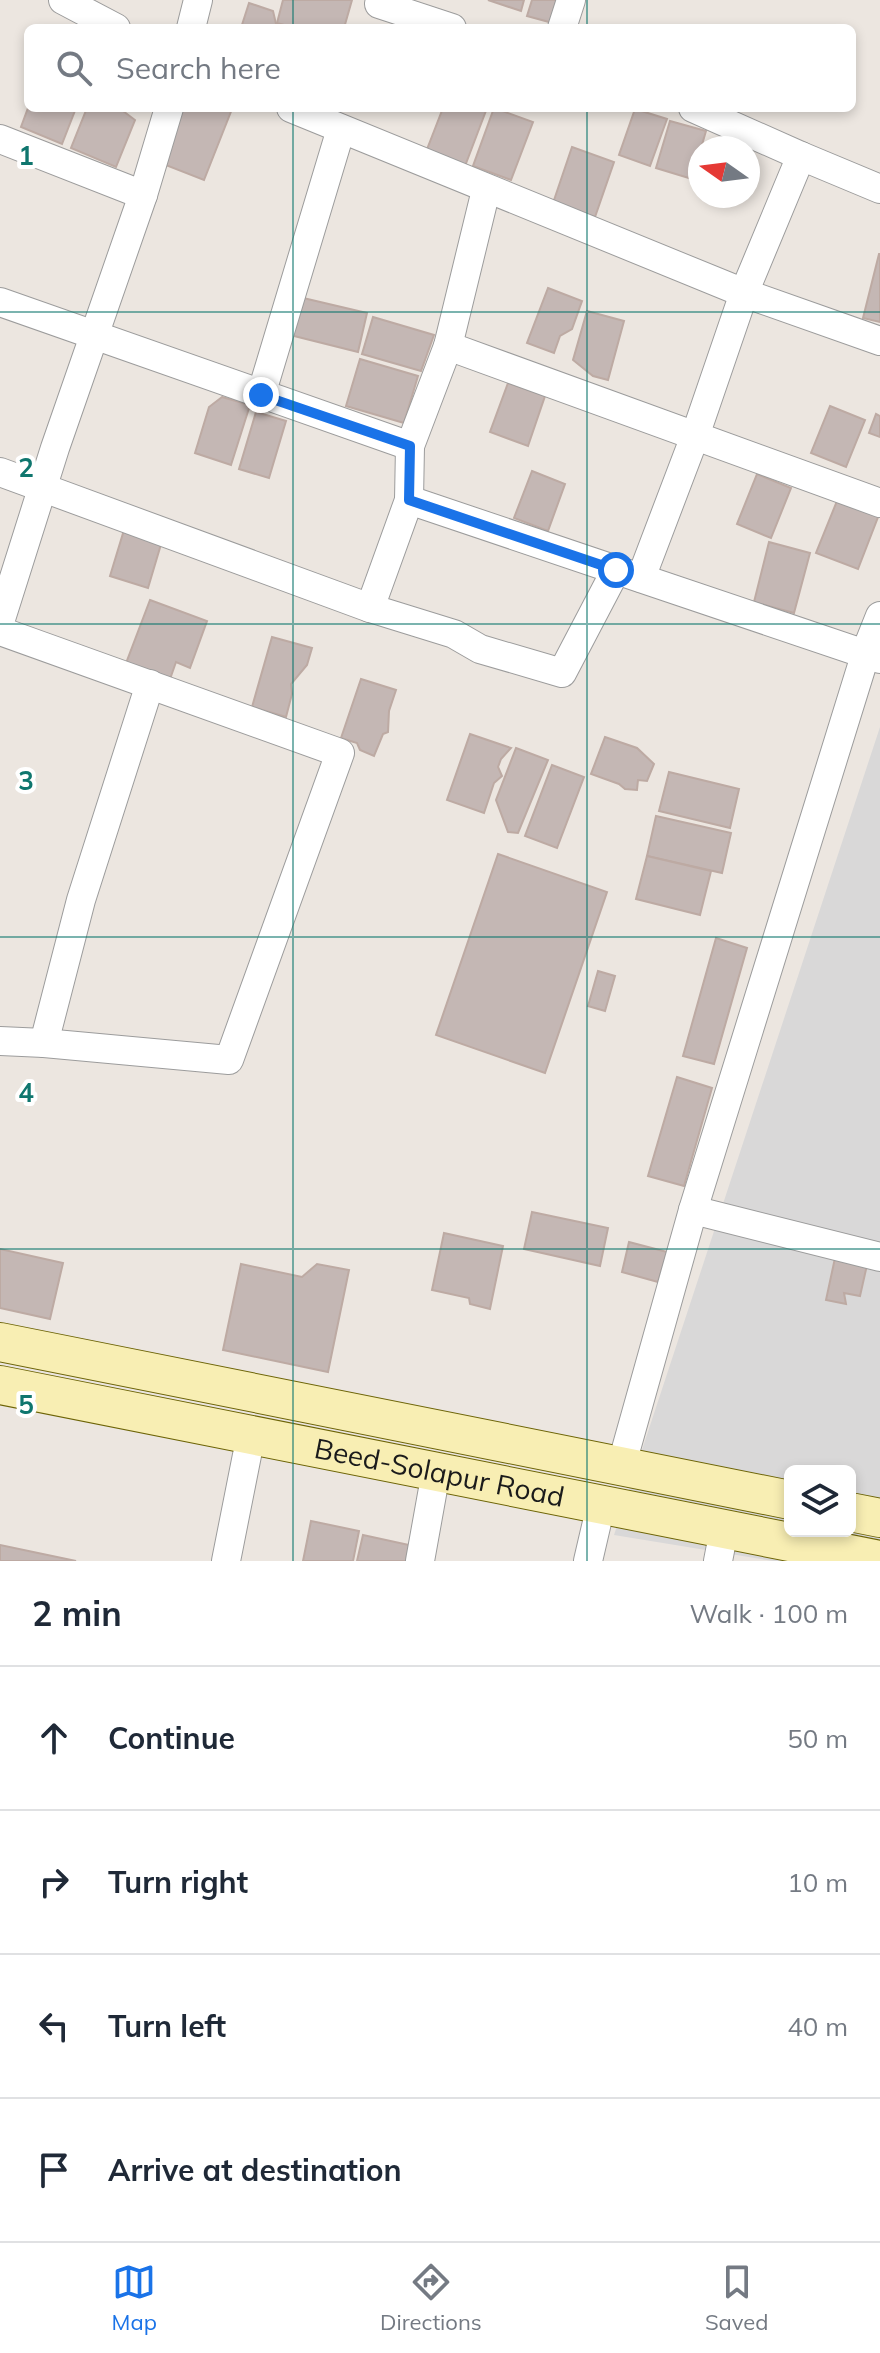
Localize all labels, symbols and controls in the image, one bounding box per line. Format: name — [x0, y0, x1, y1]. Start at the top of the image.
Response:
search box — [24, 24, 856, 112]
icon: search — [52, 46, 96, 90]
text: Search here — [116, 49, 281, 87]
north arrow — [688, 136, 760, 208]
text: 1 — [18, 139, 34, 172]
route end — [243, 377, 279, 413]
text: 2 — [18, 451, 34, 484]
route start — [598, 552, 634, 588]
text: 3 — [18, 764, 34, 797]
text: 4 — [18, 1076, 34, 1109]
text: 5 — [18, 1388, 34, 1421]
street label: Beed-Solapur Road — [312, 1430, 567, 1514]
map controls — [784, 1465, 856, 1537]
button: layers — [784, 1465, 856, 1537]
text: 2 min — [32, 1592, 122, 1635]
text: Walk · 100 m — [689, 1597, 848, 1630]
icon: ahead — [32, 1716, 76, 1760]
text: Continue — [108, 1719, 235, 1757]
text: 50 m — [787, 1722, 848, 1755]
icon: right — [32, 1860, 76, 1904]
text: Turn right — [108, 1863, 248, 1901]
text: 10 m — [787, 1866, 848, 1899]
icon: left — [32, 2004, 76, 2048]
text: Turn left — [108, 2007, 226, 2045]
text: 40 m — [787, 2010, 848, 2043]
icon: arrive — [32, 2148, 76, 2192]
text: Arrive at destination — [108, 2151, 402, 2189]
tab: Map — [112, 2260, 157, 2336]
tab: Directions — [380, 2260, 482, 2336]
tab: Saved — [705, 2260, 768, 2336]

